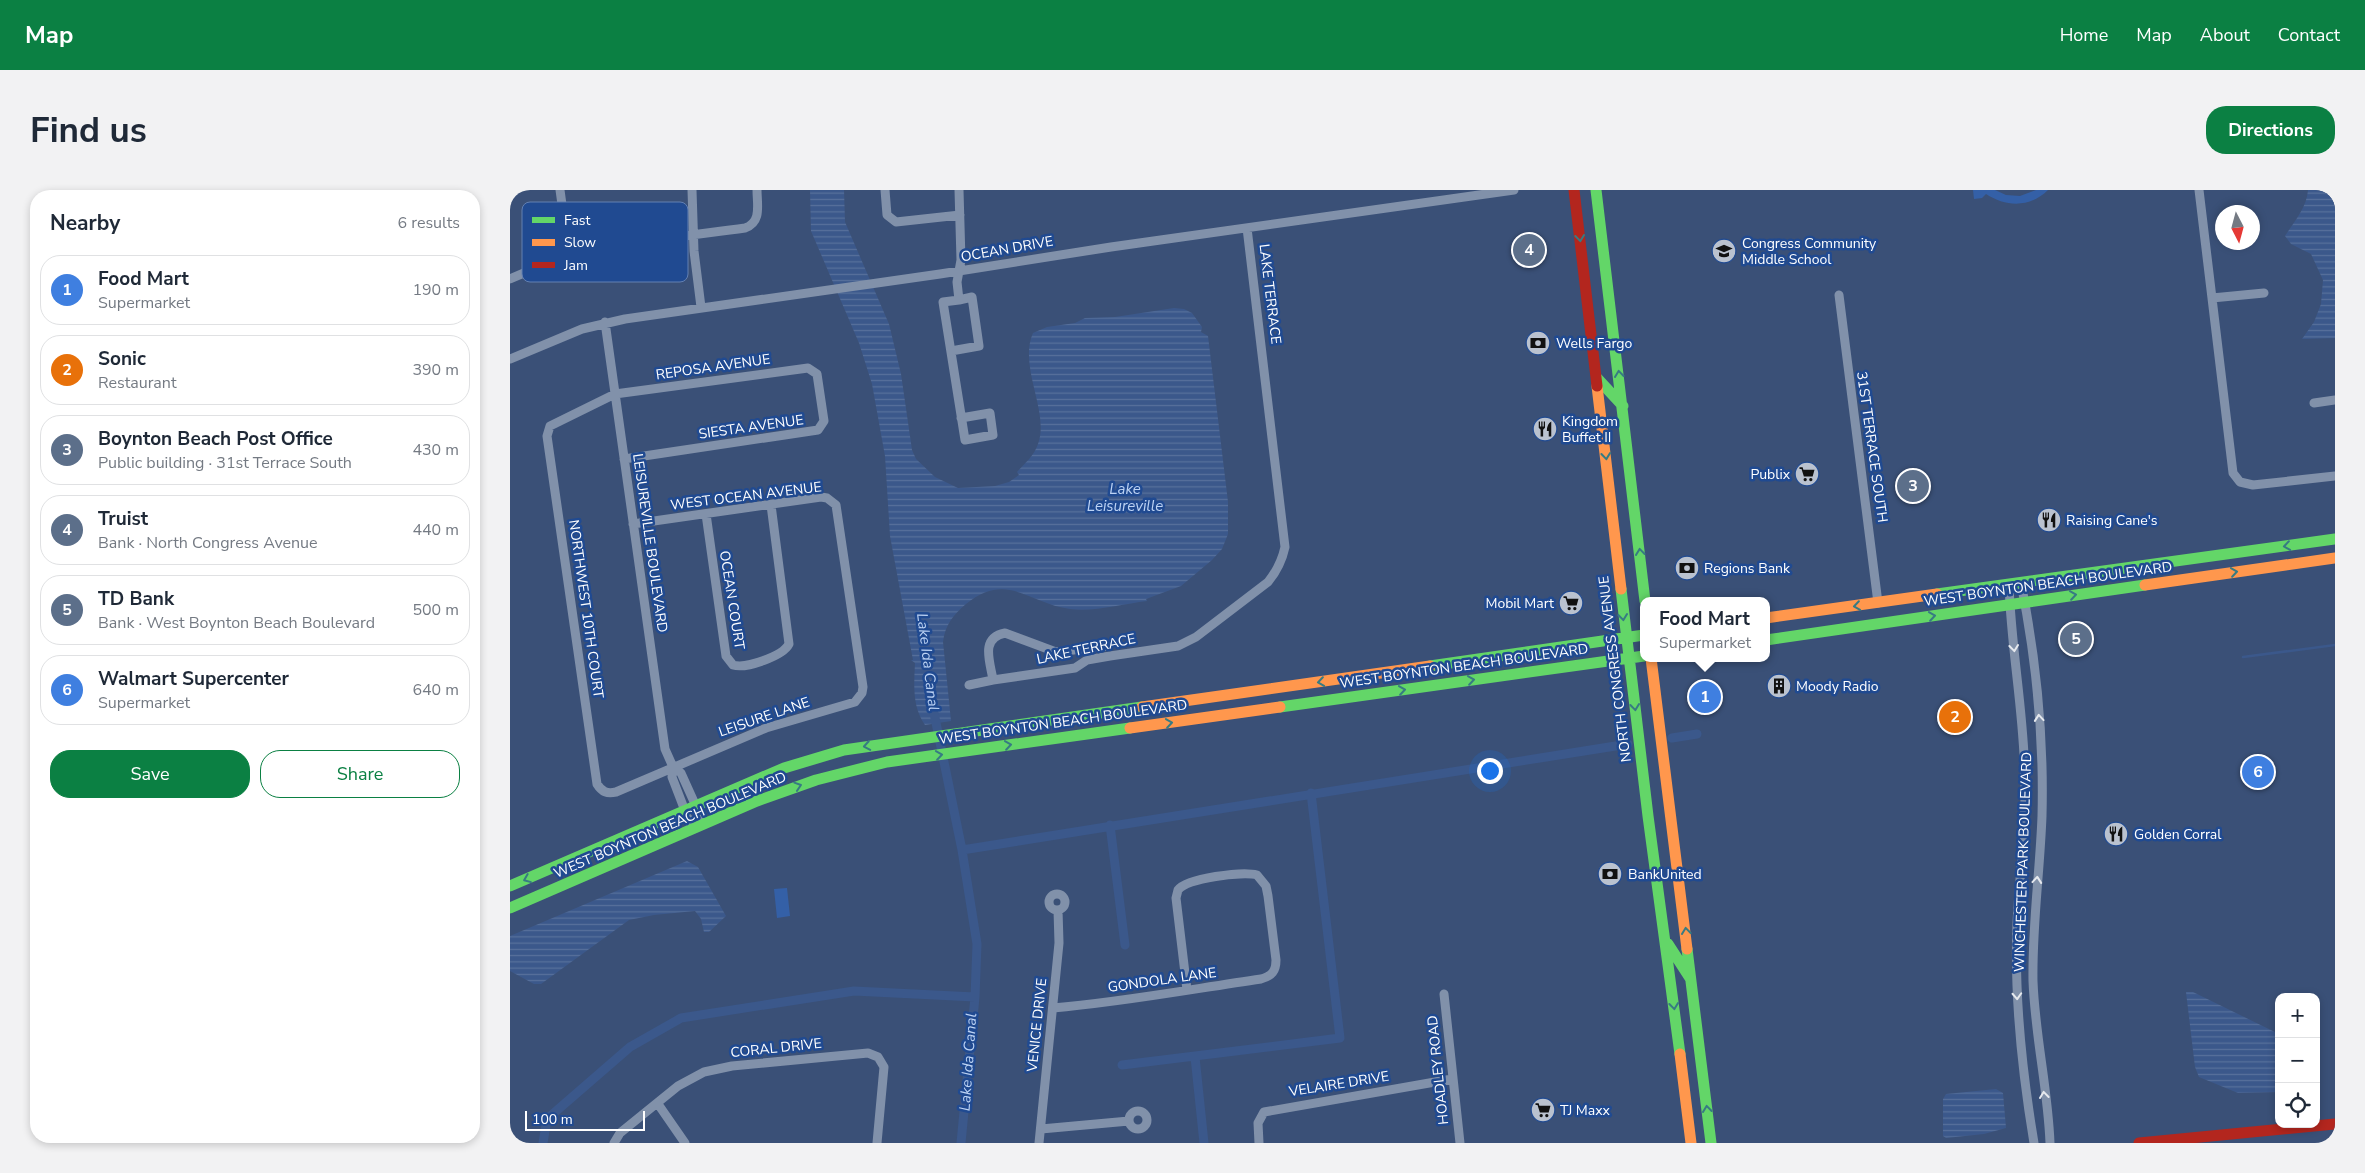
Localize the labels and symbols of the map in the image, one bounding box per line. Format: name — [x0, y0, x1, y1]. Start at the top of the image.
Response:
legend — [522, 202, 688, 282]
north arrow — [2215, 205, 2260, 250]
text: Fast — [564, 211, 590, 230]
pin: 4 — [1513, 231, 1545, 269]
street label: OCEAN DRIVE — [959, 232, 1055, 266]
text: Slow — [564, 233, 596, 252]
place label: Congress Community Middle School — [1742, 234, 1877, 269]
one-way arrow — [1574, 235, 1585, 243]
school or university icon: Congress Community Middle School — [1711, 238, 1737, 264]
street label: LAKE TERRACE — [1254, 243, 1286, 345]
text: Jam — [563, 256, 588, 275]
bank icon: Wells Fargo — [1525, 330, 1551, 356]
place label: Wells Fargo — [1556, 334, 1633, 353]
street label: REPOSA AVENUE — [655, 350, 771, 384]
one-way arrow — [1614, 369, 1624, 378]
street label: 31ST TERRACE SOUTH — [1852, 370, 1892, 524]
street label: SIESTA AVENUE — [697, 410, 805, 444]
place label: Kingdom Buffet II — [1562, 412, 1618, 447]
restaurant icon: Kingdom Buffet II — [1532, 416, 1558, 442]
street label: LEISUREVILLE BOULEVARD — [628, 452, 672, 634]
one-way arrow — [1600, 452, 1611, 460]
supermarket icon: Publix — [1794, 461, 1820, 487]
place label: Publix — [1750, 465, 1791, 484]
pin: 3 — [1897, 467, 1929, 505]
street label: WEST OCEAN AVENUE — [669, 477, 823, 515]
water label: Lake Leisureville — [1087, 479, 1163, 516]
restaurant icon: Raising Cane's — [2036, 507, 2062, 533]
place label: Raising Cane's — [2066, 511, 2158, 530]
street label: NORTHWEST 10TH COURT — [564, 518, 608, 700]
one-way arrow — [2282, 540, 2290, 551]
one-way arrow — [1635, 548, 1646, 556]
street label: OCEAN COURT — [715, 549, 749, 651]
bank icon: Regions Bank — [1674, 555, 1700, 581]
street label: WEST BOYNTON BEACH BOULEVARD — [1922, 557, 2174, 611]
place label: Regions Bank — [1704, 559, 1791, 578]
one-way arrow — [2230, 567, 2238, 578]
street label: NORTH CONGRESS AVENUE — [1594, 575, 1636, 763]
supermarket icon: Mobil Mart — [1558, 590, 1584, 616]
one-way arrow — [2069, 590, 2077, 601]
place label: Mobil Mart — [1485, 594, 1554, 613]
one-way arrow — [1852, 600, 1861, 610]
one-way arrow — [1928, 611, 1936, 622]
water label: Lake Ida Canal — [912, 612, 944, 712]
one-way arrow — [1617, 614, 1628, 622]
pin: 5 — [2060, 620, 2092, 658]
street label: LAKE TERRACE — [1035, 629, 1137, 669]
street label: WEST BOYNTON BEACH BOULEVARD — [1338, 639, 1590, 693]
one-way arrow — [2008, 644, 2019, 652]
building icon: Moody Radio — [1766, 673, 1792, 699]
one-way arrow — [1468, 675, 1476, 686]
one-way arrow — [1316, 676, 1324, 687]
place label: Moody Radio — [1796, 677, 1879, 696]
pin: 1 — [1689, 678, 1721, 716]
one-way arrow — [1398, 685, 1406, 695]
street label: LEISURE LANE — [716, 692, 812, 742]
street label: WEST BOYNTON BEACH BOULEVARD — [937, 695, 1189, 749]
pin: 2 — [1939, 698, 1971, 736]
one-way arrow — [1629, 703, 1640, 711]
one-way arrow — [2034, 714, 2045, 722]
one-way arrow — [1164, 718, 1173, 728]
one-way arrow — [863, 741, 871, 751]
one-way arrow — [1003, 741, 1012, 751]
one-way arrow — [935, 750, 943, 761]
street label: WINCHESTER PARK BOULEVARD — [2010, 752, 2036, 972]
pin: 6 — [2242, 753, 2274, 791]
your location — [1477, 758, 1503, 784]
street label: WEST BOYNTON BEACH BOULEVARD — [551, 767, 789, 883]
one-way arrow — [793, 782, 802, 792]
restaurant icon: Golden Corral — [2103, 821, 2129, 847]
place label: Golden Corral — [2134, 825, 2222, 844]
bank icon: BankUnited — [1597, 861, 1623, 887]
place label: BankUnited — [1628, 865, 1702, 884]
one-way arrow — [523, 873, 532, 883]
one-way arrow — [2031, 876, 2042, 884]
one-way arrow — [1681, 927, 1691, 936]
street label: GONDOLA LANE — [1106, 963, 1218, 997]
street label: VENICE DRIVE — [1023, 977, 1051, 1074]
one-way arrow — [2012, 993, 2023, 1001]
one-way arrow — [1668, 1003, 1679, 1011]
water label: Lake Ida Canal — [955, 1012, 981, 1112]
street label: HOADLEY ROAD — [1423, 1014, 1453, 1126]
street label: CORAL DRIVE — [729, 1034, 823, 1062]
street label: VELAIRE DRIVE — [1287, 1067, 1390, 1101]
one-way arrow — [2040, 1090, 2050, 1099]
supermarket icon: TJ Maxx — [1530, 1097, 1556, 1123]
place label: TJ Maxx — [1560, 1101, 1611, 1120]
one-way arrow — [1702, 1104, 1713, 1112]
scale bar — [525, 1108, 645, 1131]

